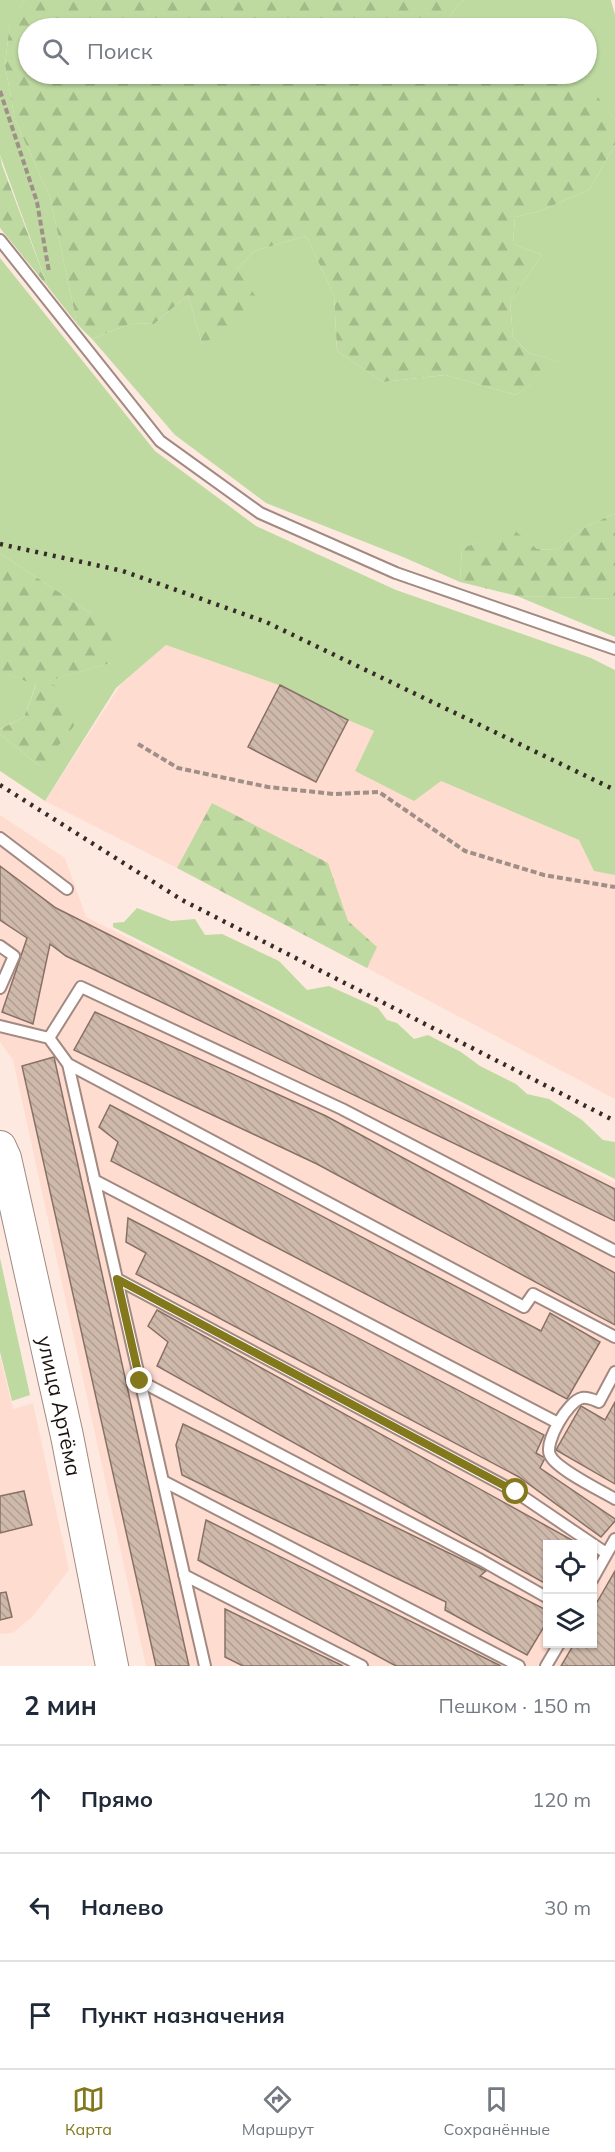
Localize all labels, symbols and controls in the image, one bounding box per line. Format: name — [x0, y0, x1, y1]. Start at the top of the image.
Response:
search box — [18, 18, 597, 84]
icon: search — [39, 35, 72, 68]
text: Поиск — [87, 37, 153, 65]
street label: улица Артёма — [32, 1333, 88, 1478]
route end — [126, 1367, 152, 1393]
route start — [502, 1478, 528, 1504]
map controls — [543, 1540, 597, 1648]
button: locate — [543, 1540, 597, 1594]
button: layers — [543, 1594, 597, 1648]
text: 2 мин — [24, 1689, 97, 1722]
text: Пешком · 150 m — [439, 1693, 591, 1718]
icon: ahead — [24, 1783, 57, 1816]
text: Прямо — [81, 1785, 153, 1813]
text: 120 m — [532, 1787, 591, 1812]
icon: left — [24, 1891, 57, 1924]
text: Налево — [81, 1893, 164, 1921]
text: 30 m — [544, 1895, 591, 1920]
icon: arrive — [24, 1999, 57, 2032]
text: Пункт назначения — [81, 2001, 285, 2029]
tab: Карта — [65, 2083, 112, 2139]
tab: Маршрут — [242, 2083, 314, 2139]
tab: Сохранённые — [444, 2083, 550, 2139]

